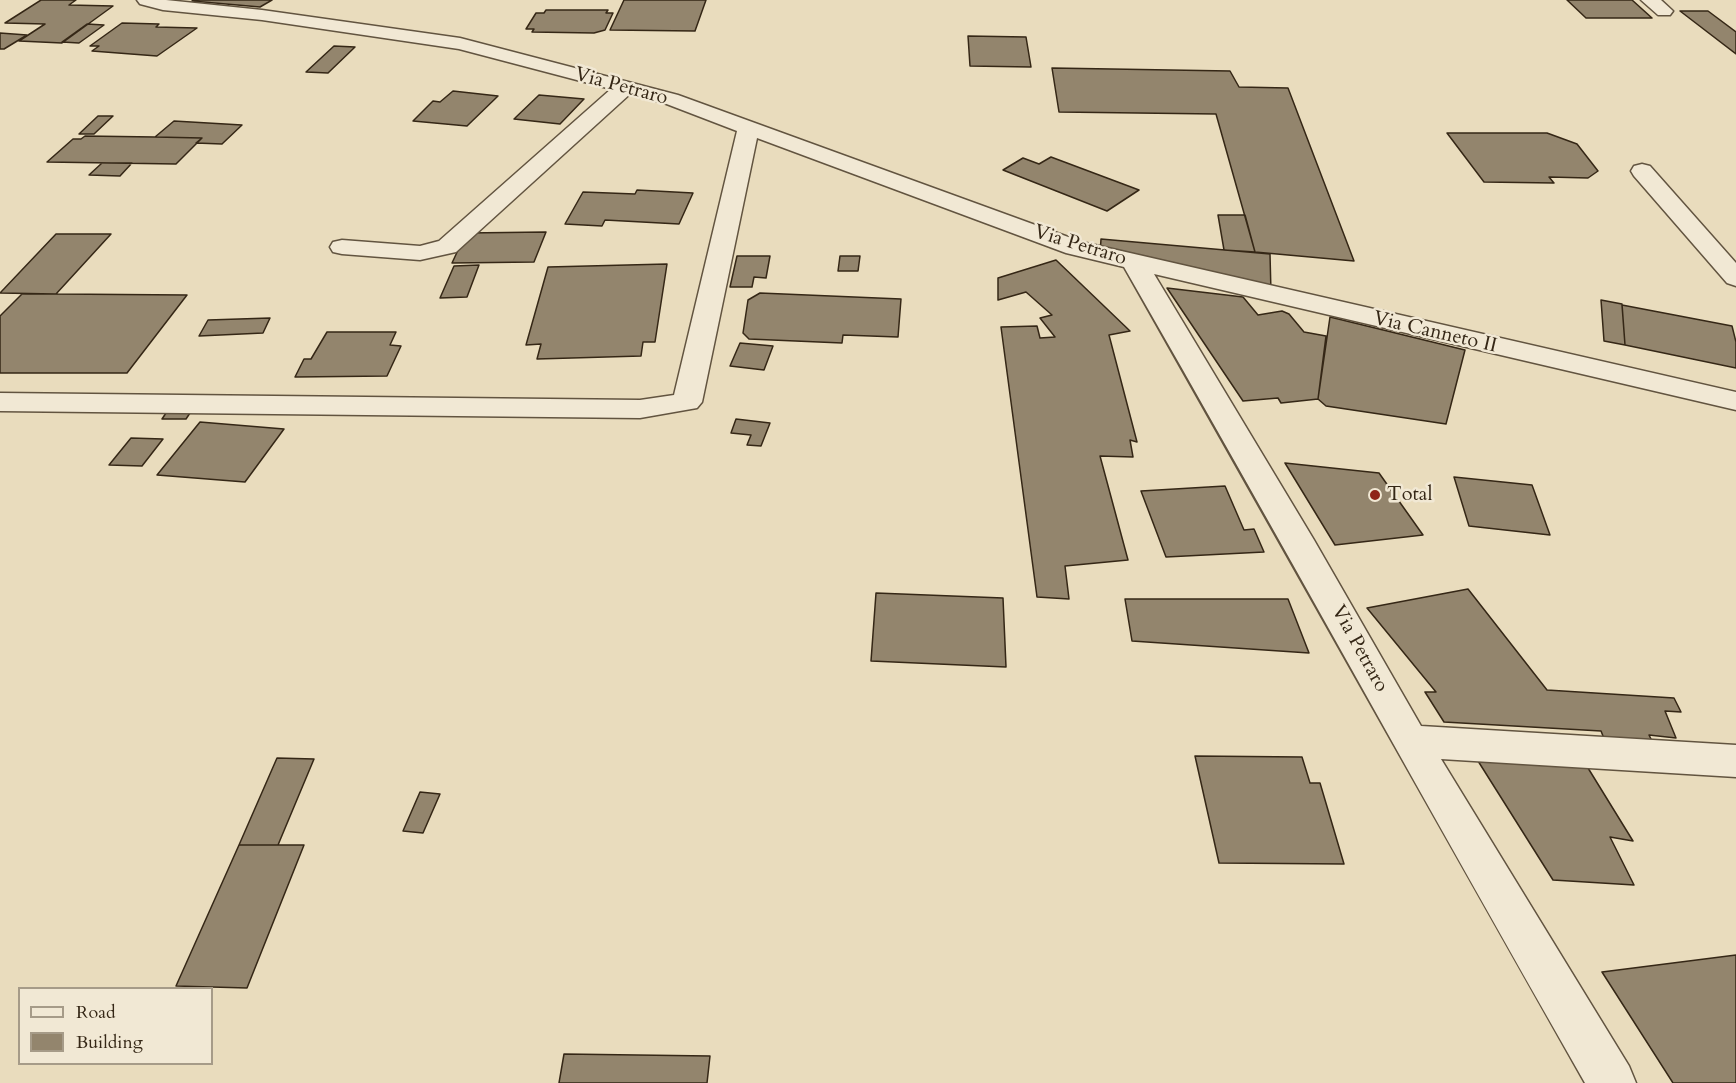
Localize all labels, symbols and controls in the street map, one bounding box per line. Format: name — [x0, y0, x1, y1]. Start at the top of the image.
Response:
street label: Via Petraro — [572, 63, 670, 111]
street label: Via Petraro — [1031, 221, 1129, 271]
street label: Via Canneto II — [1371, 307, 1499, 359]
place label: Total — [1387, 483, 1433, 507]
marker: Total — [1368, 488, 1382, 502]
street label: Via Petraro — [1325, 601, 1393, 697]
legend — [18, 987, 213, 1065]
text: Road — [76, 1000, 116, 1025]
text: Building — [76, 1030, 143, 1055]

